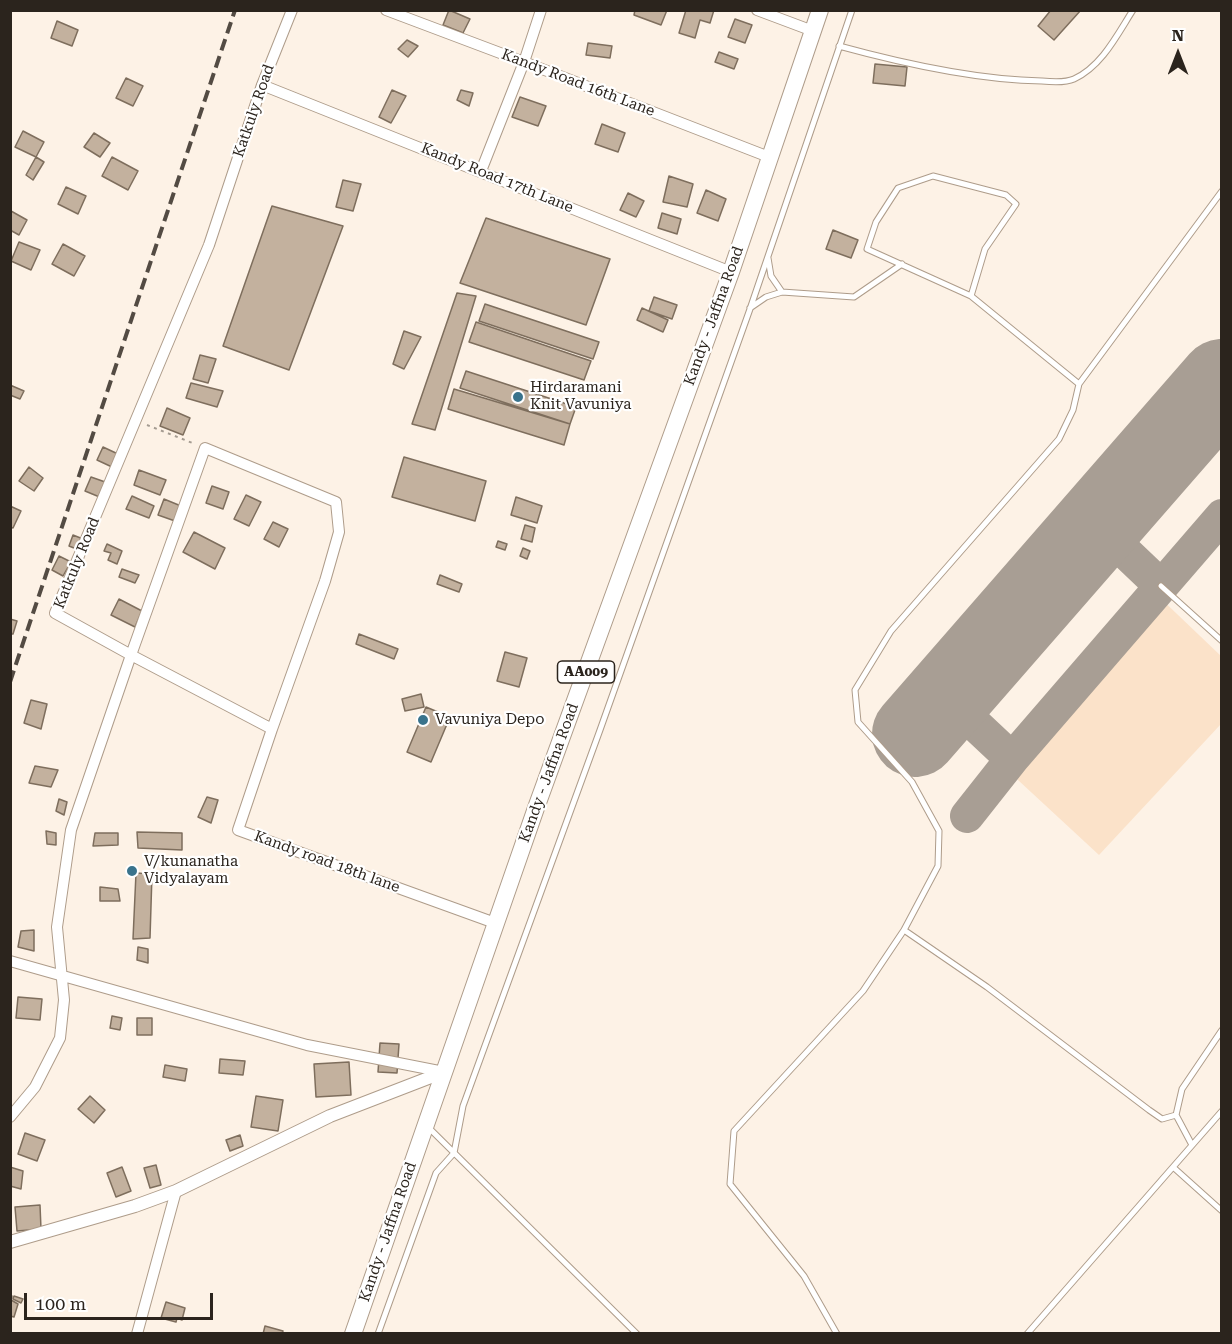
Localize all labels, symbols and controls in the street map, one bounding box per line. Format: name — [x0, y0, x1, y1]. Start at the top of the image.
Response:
north arrow — [1148, 24, 1208, 84]
text: N — [1172, 26, 1184, 45]
street label: Kandy Road 16th Lane — [499, 45, 657, 121]
street label: Katkuly Road — [230, 62, 278, 160]
street label: Kandy Road 17th Lane — [418, 139, 576, 217]
street label: Kandy - Jaffna Road — [680, 244, 748, 388]
place label: Hirdaramani Knit Vavuniya — [530, 379, 631, 414]
marker: Hirdaramani Knit Vavuniya — [511, 390, 525, 404]
street label: Katkuly Road — [50, 515, 104, 611]
road number: AA009 — [558, 661, 614, 683]
street label: Kandy - Jaffna Road — [515, 701, 583, 845]
place label: Vavuniya Depo — [435, 711, 544, 729]
marker: Vavuniya Depo — [416, 713, 430, 727]
street label: Kandy road 18th lane — [252, 827, 402, 897]
place label: V/kunanatha Vidyalayam — [144, 853, 238, 888]
marker: V/kunanatha Vidyalayam — [125, 864, 139, 878]
street label: Kandy - Jaffna Road — [356, 1160, 420, 1304]
scale bar — [27, 1281, 216, 1319]
text: 100 m — [35, 1293, 86, 1314]

